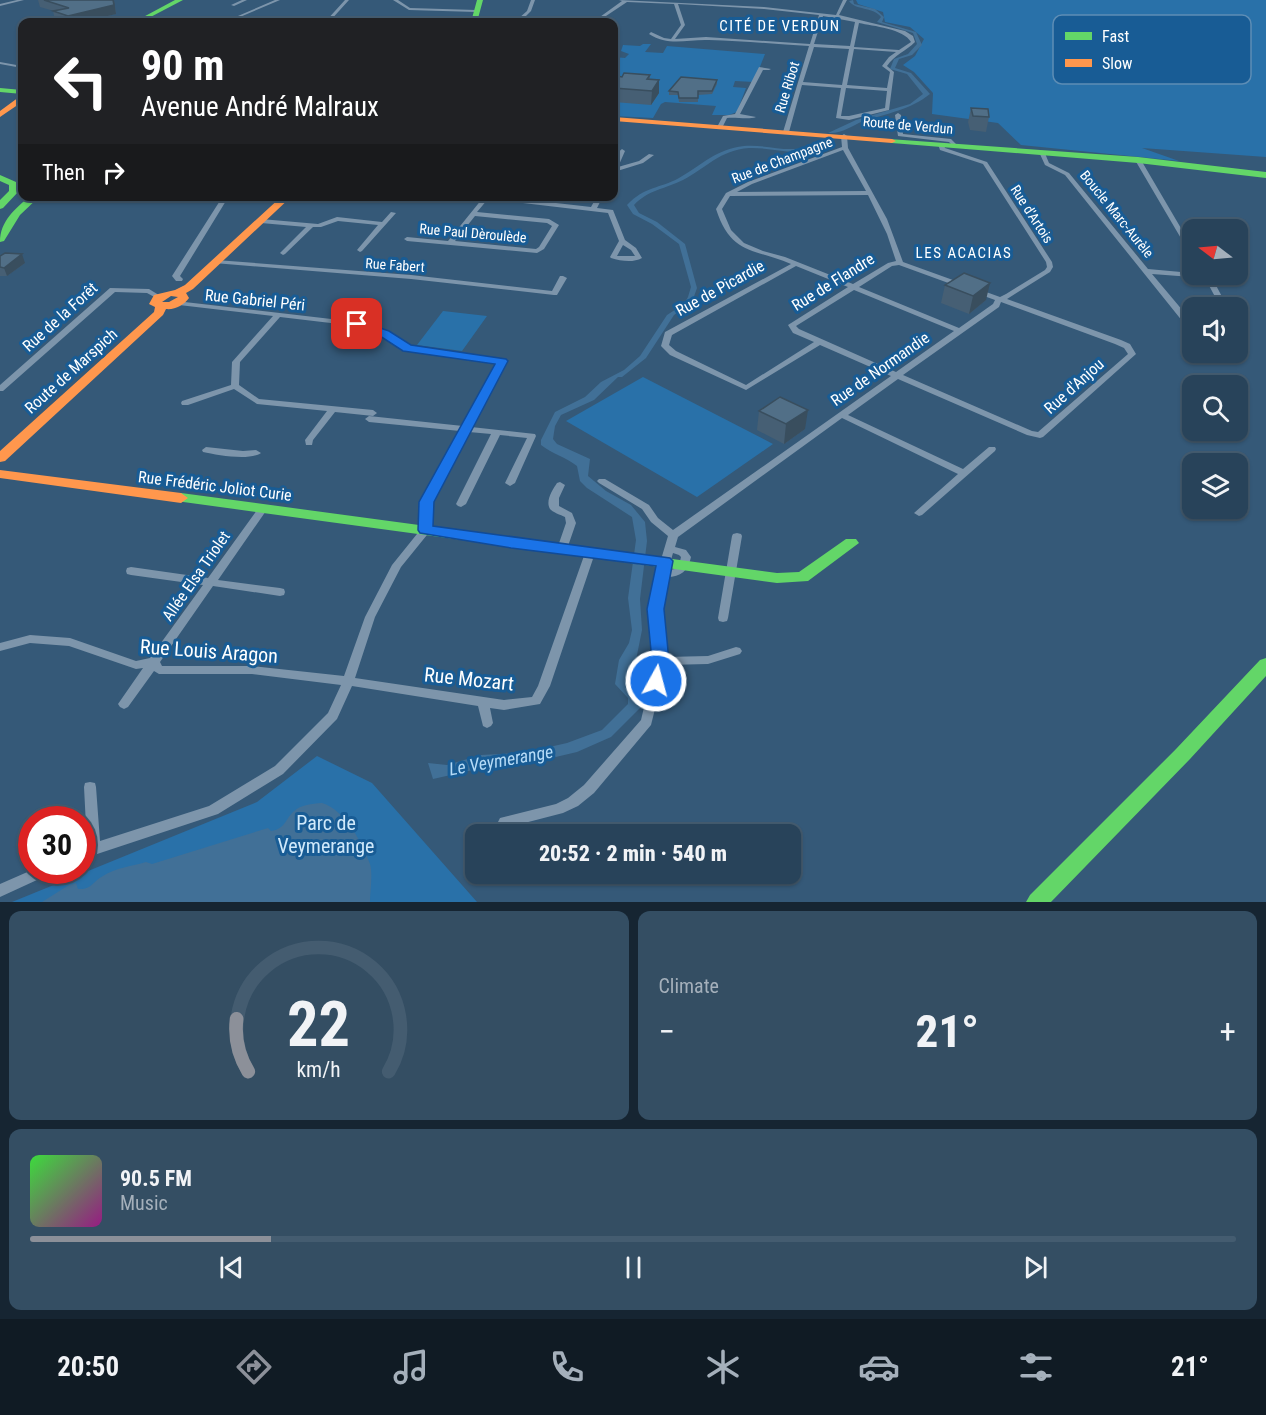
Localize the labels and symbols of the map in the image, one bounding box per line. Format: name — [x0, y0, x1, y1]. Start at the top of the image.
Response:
legend — [1053, 15, 1251, 84]
district label: CITÉ DE VERDUN — [719, 17, 841, 35]
text: Fast — [1102, 27, 1129, 46]
text: Slow — [1102, 54, 1132, 73]
street label: Rue Ribot — [772, 59, 802, 115]
street label: Route de Verdun — [862, 113, 954, 137]
street label: Rue de Champagne — [729, 133, 835, 187]
street label: Boucle Marc-Aurèle — [1077, 167, 1157, 261]
street label: Rue d'Artois — [1007, 182, 1057, 246]
north arrow — [1182, 219, 1248, 285]
street label: Rue Paul Dèroulède — [419, 220, 528, 246]
district label: LES ACACIAS — [916, 244, 1012, 262]
street label: Rue de Flandre — [788, 249, 878, 315]
street label: Rue Fabert — [365, 255, 425, 275]
street label: Rue de Picardie — [673, 256, 767, 320]
street label: Rue de la Forêt — [19, 278, 101, 356]
street label: Rue Gabriel Péri — [204, 285, 306, 315]
pin — [331, 298, 382, 349]
street label: Route de Marspich — [21, 325, 121, 417]
street label: Rue de Normandie — [827, 328, 933, 410]
street label: Rue d'Anjou — [1040, 354, 1108, 418]
street label: Rue Frédéric Joliot Curie — [137, 467, 293, 505]
street label: Allée Elsa Triolet — [158, 527, 234, 625]
street label: Rue Louis Aragon — [139, 634, 279, 668]
position arrow — [624, 649, 688, 713]
street label: Rue Mozart — [423, 662, 515, 696]
water label: Le Veymerange — [447, 741, 555, 779]
speed limit sign: 30 — [18, 806, 96, 884]
park label: Parc de Veymerange — [277, 811, 375, 858]

